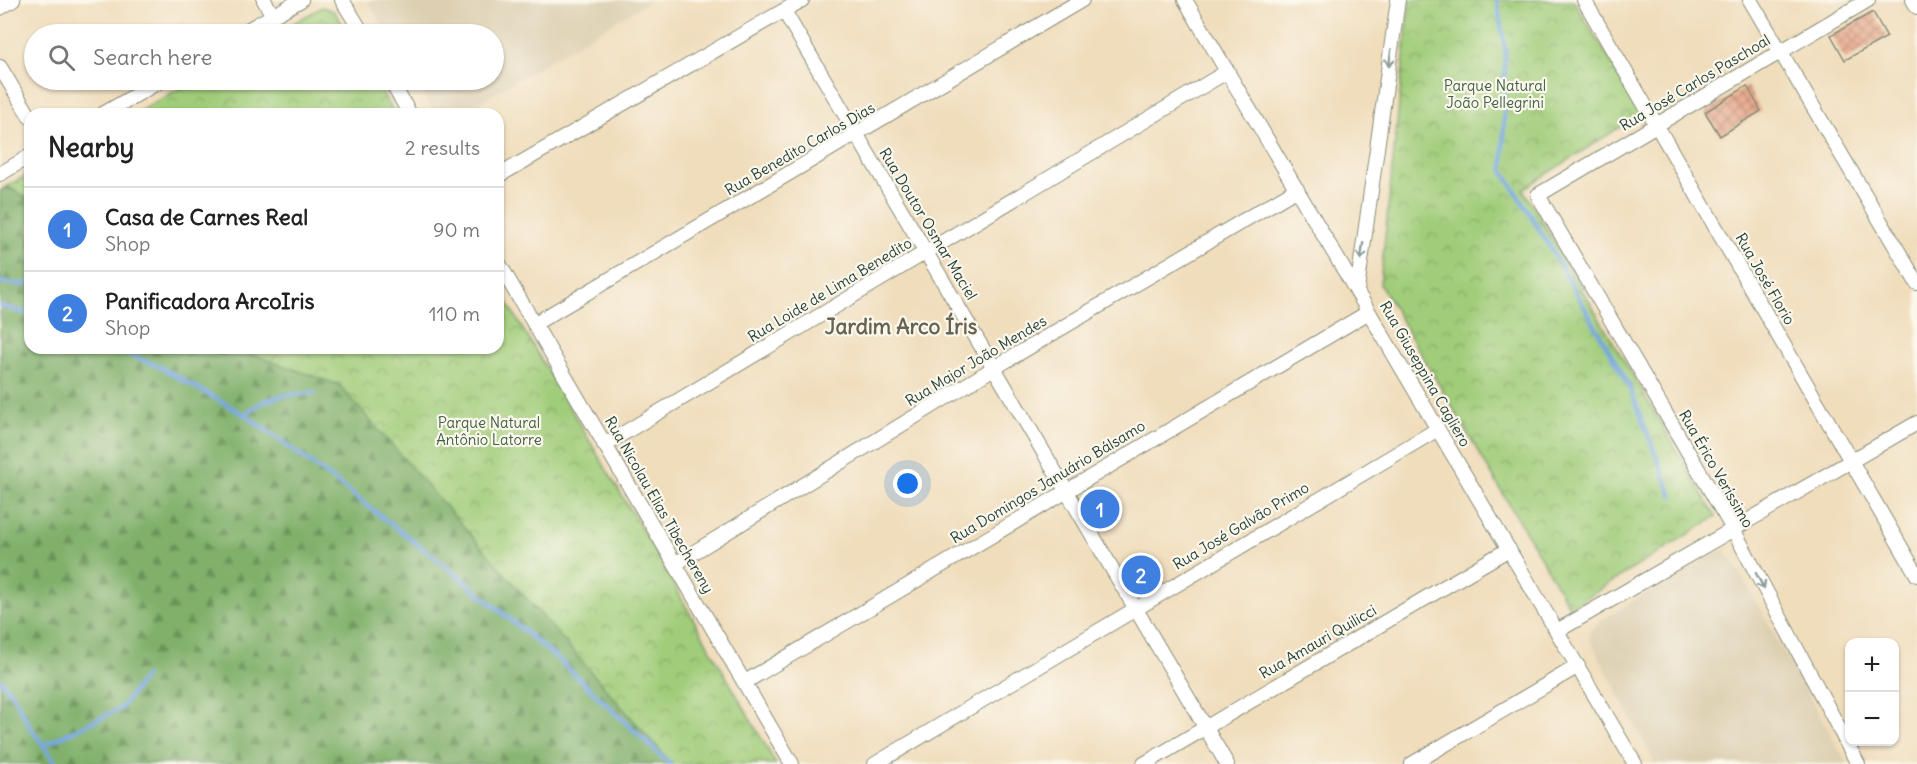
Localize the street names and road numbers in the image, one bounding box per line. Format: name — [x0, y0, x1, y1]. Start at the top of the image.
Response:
street label: Rua José Carlos Paschoal — [1616, 30, 1773, 135]
street label: Rua Benedito Carlos Dias — [721, 98, 878, 199]
street label: Rua Doutor Osmar Maciel — [875, 144, 981, 303]
street label: Rua José Florio — [1731, 229, 1799, 328]
street label: Rua Loide de Lima Benedito — [744, 233, 915, 346]
street label: Rua Giuseppina Cagliero — [1376, 297, 1475, 450]
street label: Rua Major João Mendes — [902, 311, 1050, 410]
street label: Rua Érico Veríssimo — [1675, 406, 1758, 531]
street label: Rua Nicolau Elias Tibechereny — [601, 413, 718, 597]
street label: Rua Domingos Januário Bálsamo — [947, 416, 1149, 547]
street label: Rua José Galvão Primo — [1169, 477, 1312, 574]
street label: Rua Amauri Quilicci — [1256, 600, 1380, 683]

